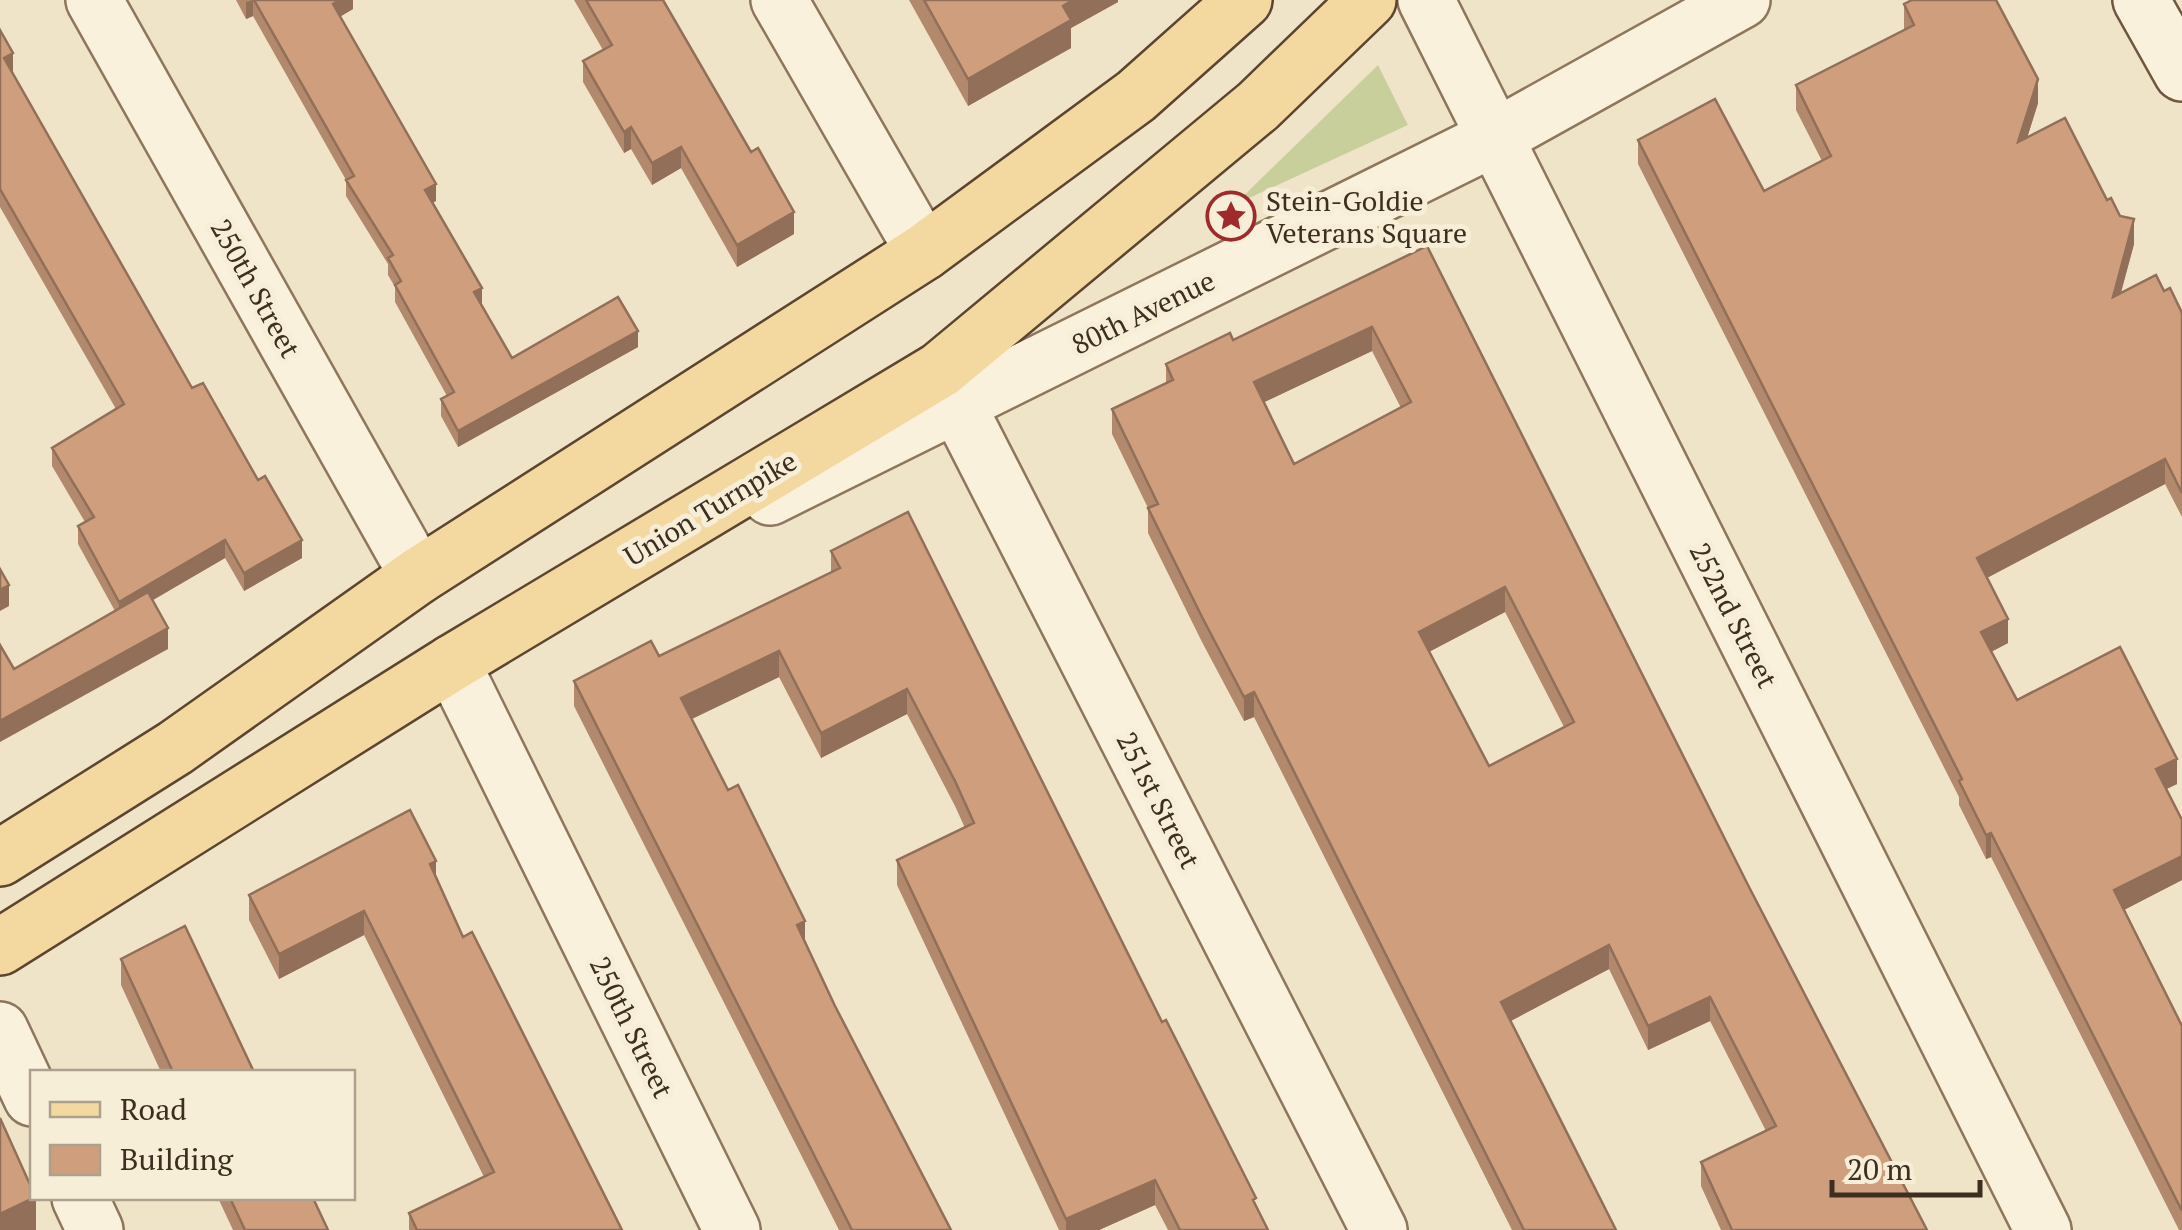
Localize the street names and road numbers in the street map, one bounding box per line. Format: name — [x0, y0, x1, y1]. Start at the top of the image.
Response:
street label: 250th Street — [203, 212, 310, 364]
street label: 80th Avenue — [1065, 261, 1221, 363]
street label: Union Turnpike — [617, 442, 803, 574]
street label: 252nd Street — [1682, 536, 1787, 695]
street label: 251st Street — [1109, 725, 1210, 875]
street label: 250th Street — [582, 950, 682, 1104]

